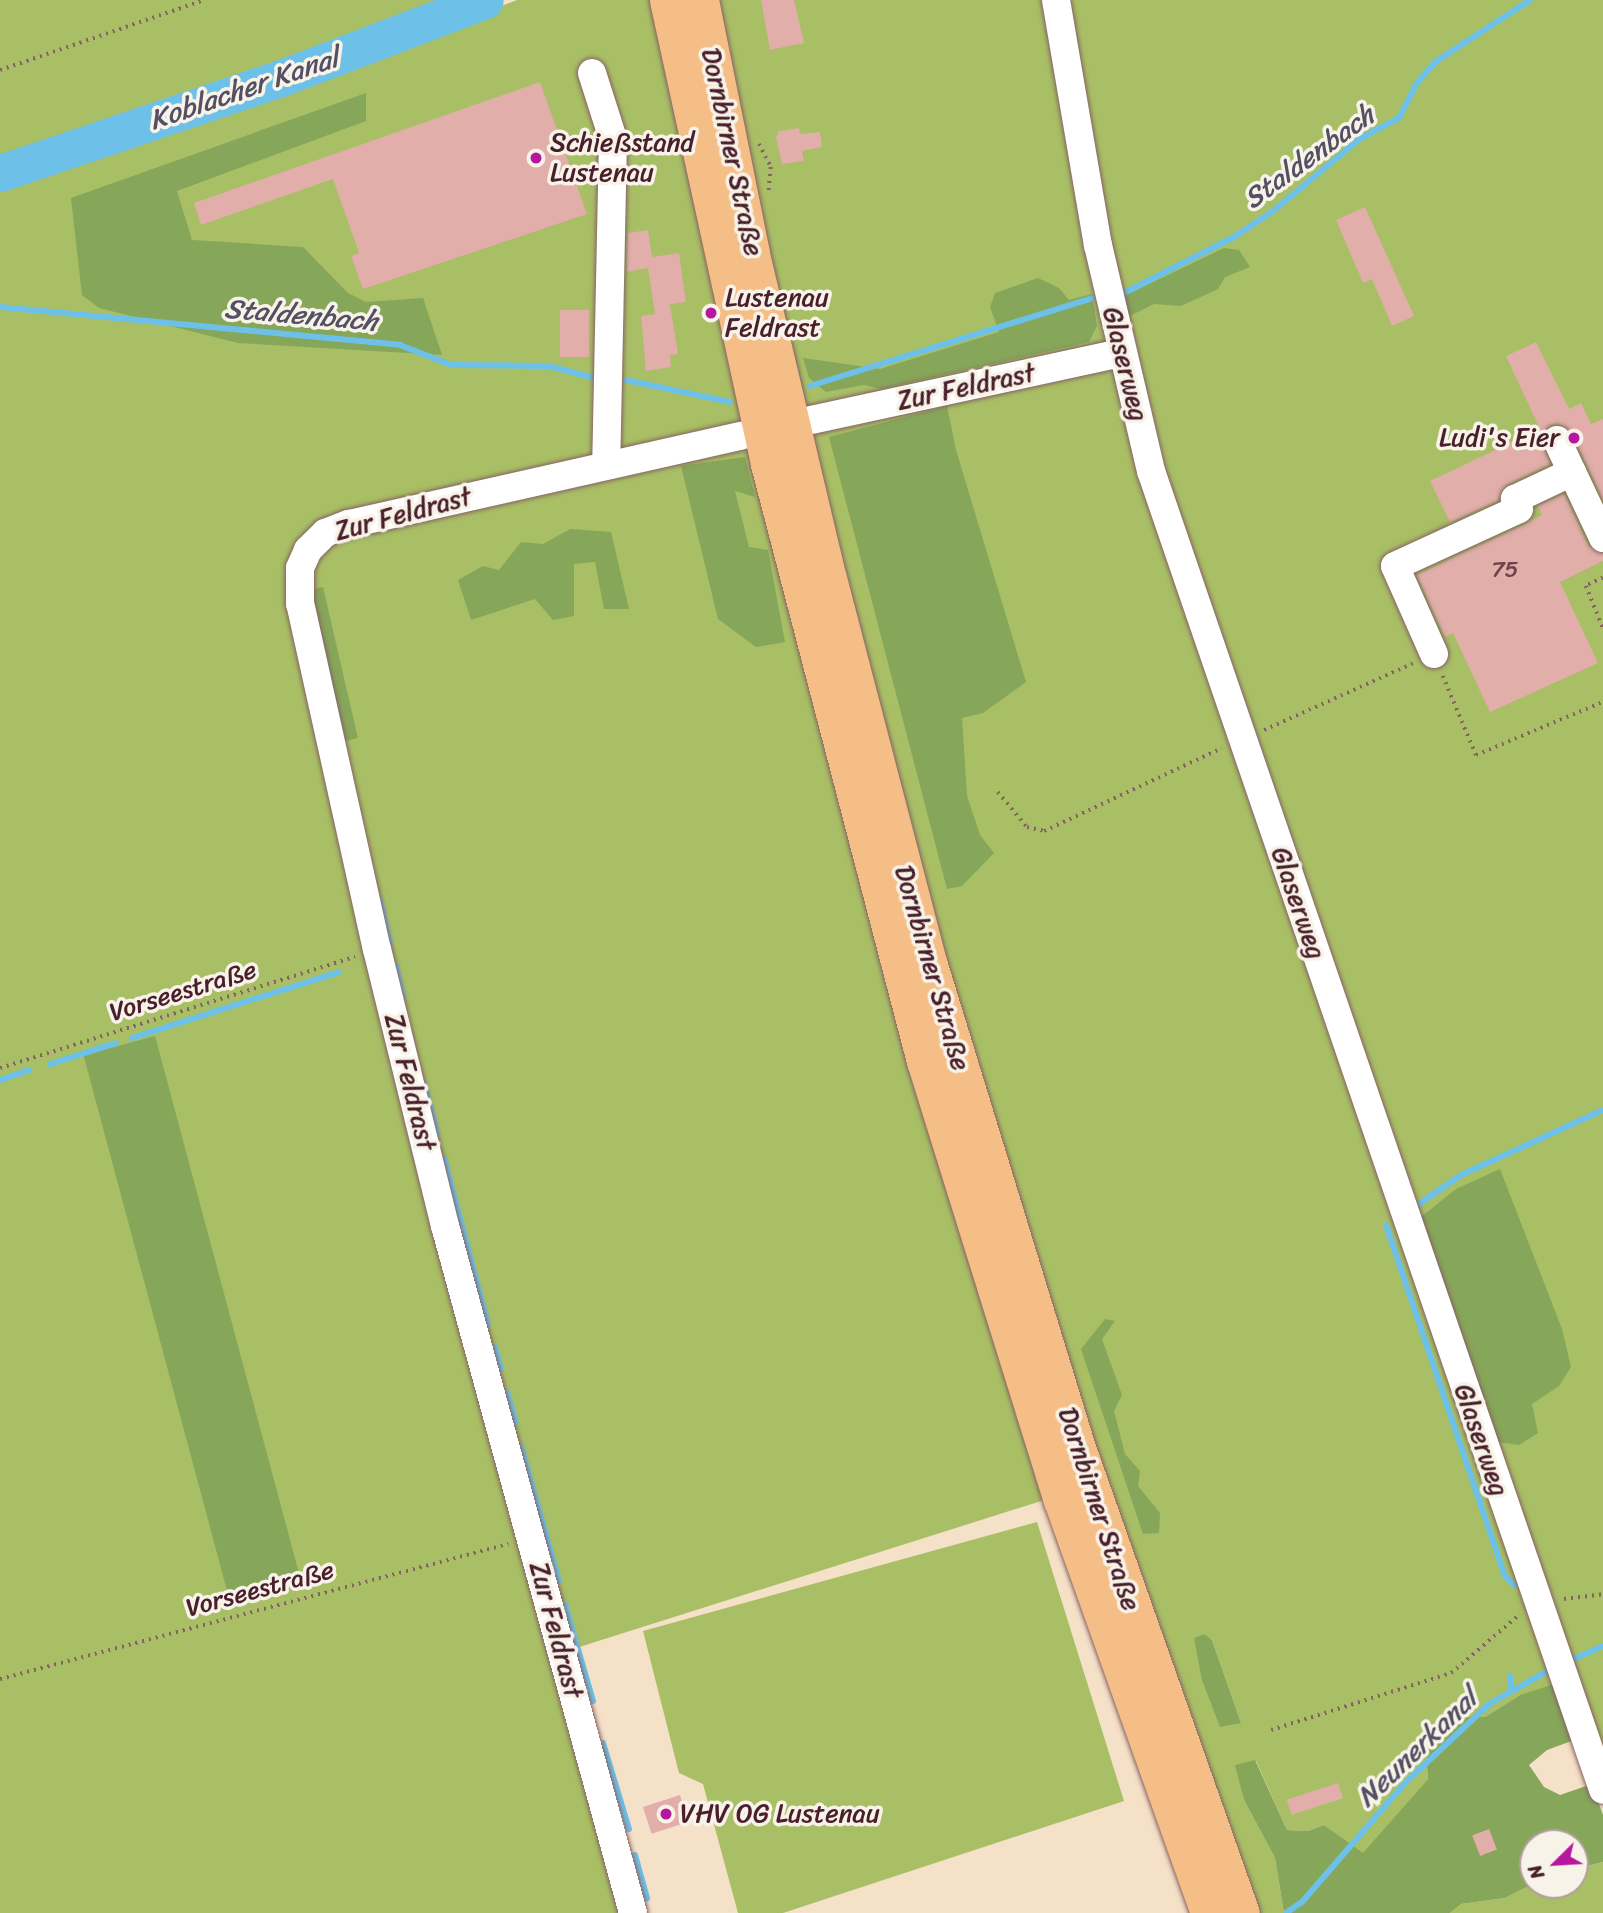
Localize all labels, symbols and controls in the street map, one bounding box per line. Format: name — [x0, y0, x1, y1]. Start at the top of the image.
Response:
water label: Koblacher Kanal — [145, 41, 343, 137]
street label: Dornbirner Straße — [695, 45, 769, 259]
water label: Staldenbach — [1237, 98, 1381, 216]
place label: Schießstand Lustenau — [550, 127, 694, 188]
marker: Schießstand Lustenau — [528, 150, 544, 166]
place label: Lustenau Feldrast — [725, 282, 829, 344]
water label: Staldenbach — [223, 292, 379, 338]
street label: Glaserweg — [1096, 304, 1154, 424]
marker: Lustenau Feldrast — [703, 305, 719, 321]
street label: Zur Feldrast — [894, 357, 1038, 417]
place label: Ludi's Eier — [1439, 422, 1560, 454]
marker: Ludi's Eier — [1566, 430, 1582, 446]
street label: Zur Feldrast — [331, 481, 475, 547]
house number: 75 — [1491, 556, 1519, 584]
street label: Glaserweg — [1264, 843, 1332, 963]
street label: Dornbirner Straße — [888, 862, 976, 1074]
street label: Vorseestraße — [106, 954, 260, 1028]
street label: Zur Feldrast — [378, 1010, 442, 1154]
street label: Glaserweg — [1447, 1380, 1515, 1500]
street label: Dornbirner Straße — [1051, 1403, 1147, 1615]
street label: Vorseestraße — [183, 1554, 337, 1624]
street label: Zur Feldrast — [523, 1558, 589, 1702]
water label: Neunerkanal — [1350, 1682, 1484, 1814]
place label: VHV OG Lustenau — [680, 1798, 880, 1830]
marker: VHV OG Lustenau — [658, 1806, 674, 1822]
north arrow — [1519, 1829, 1589, 1899]
text: N — [1518, 1859, 1554, 1885]

